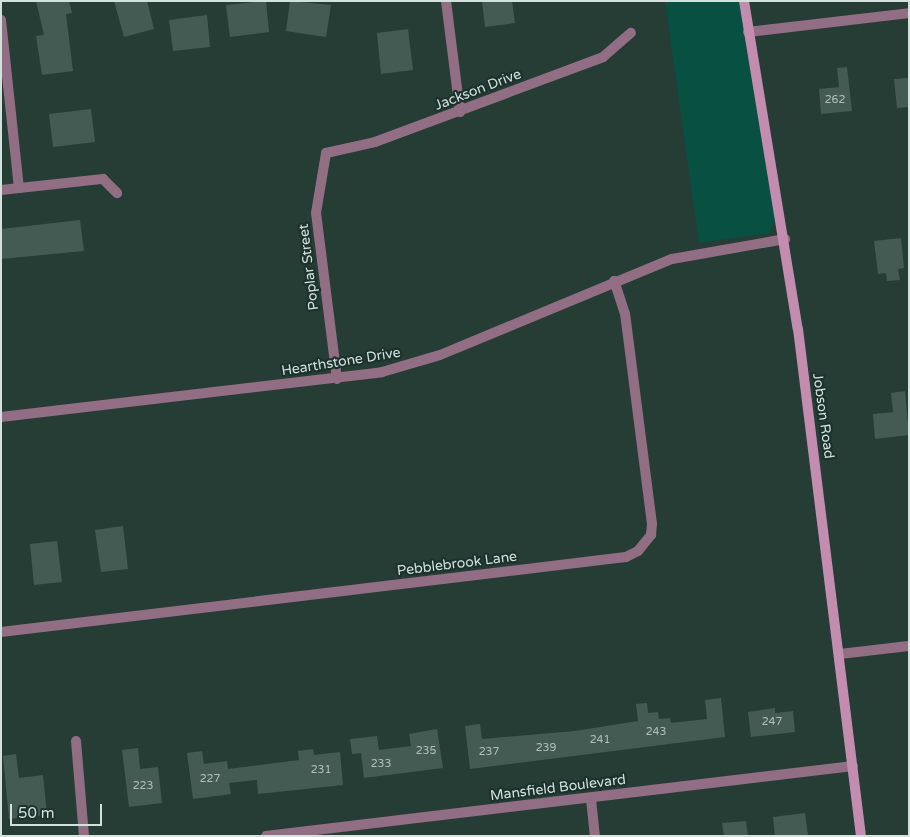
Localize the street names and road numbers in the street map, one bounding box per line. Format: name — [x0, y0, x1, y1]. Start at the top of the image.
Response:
street label: Jackson Drive — [432, 66, 524, 114]
street label: Poplar Street — [295, 223, 323, 311]
street label: Hearthstone Drive — [280, 344, 402, 380]
street label: Jobson Road — [809, 372, 837, 460]
street label: Pebblebrook Lane — [396, 548, 518, 580]
street label: Mansfield Boulevard — [489, 771, 627, 805]

